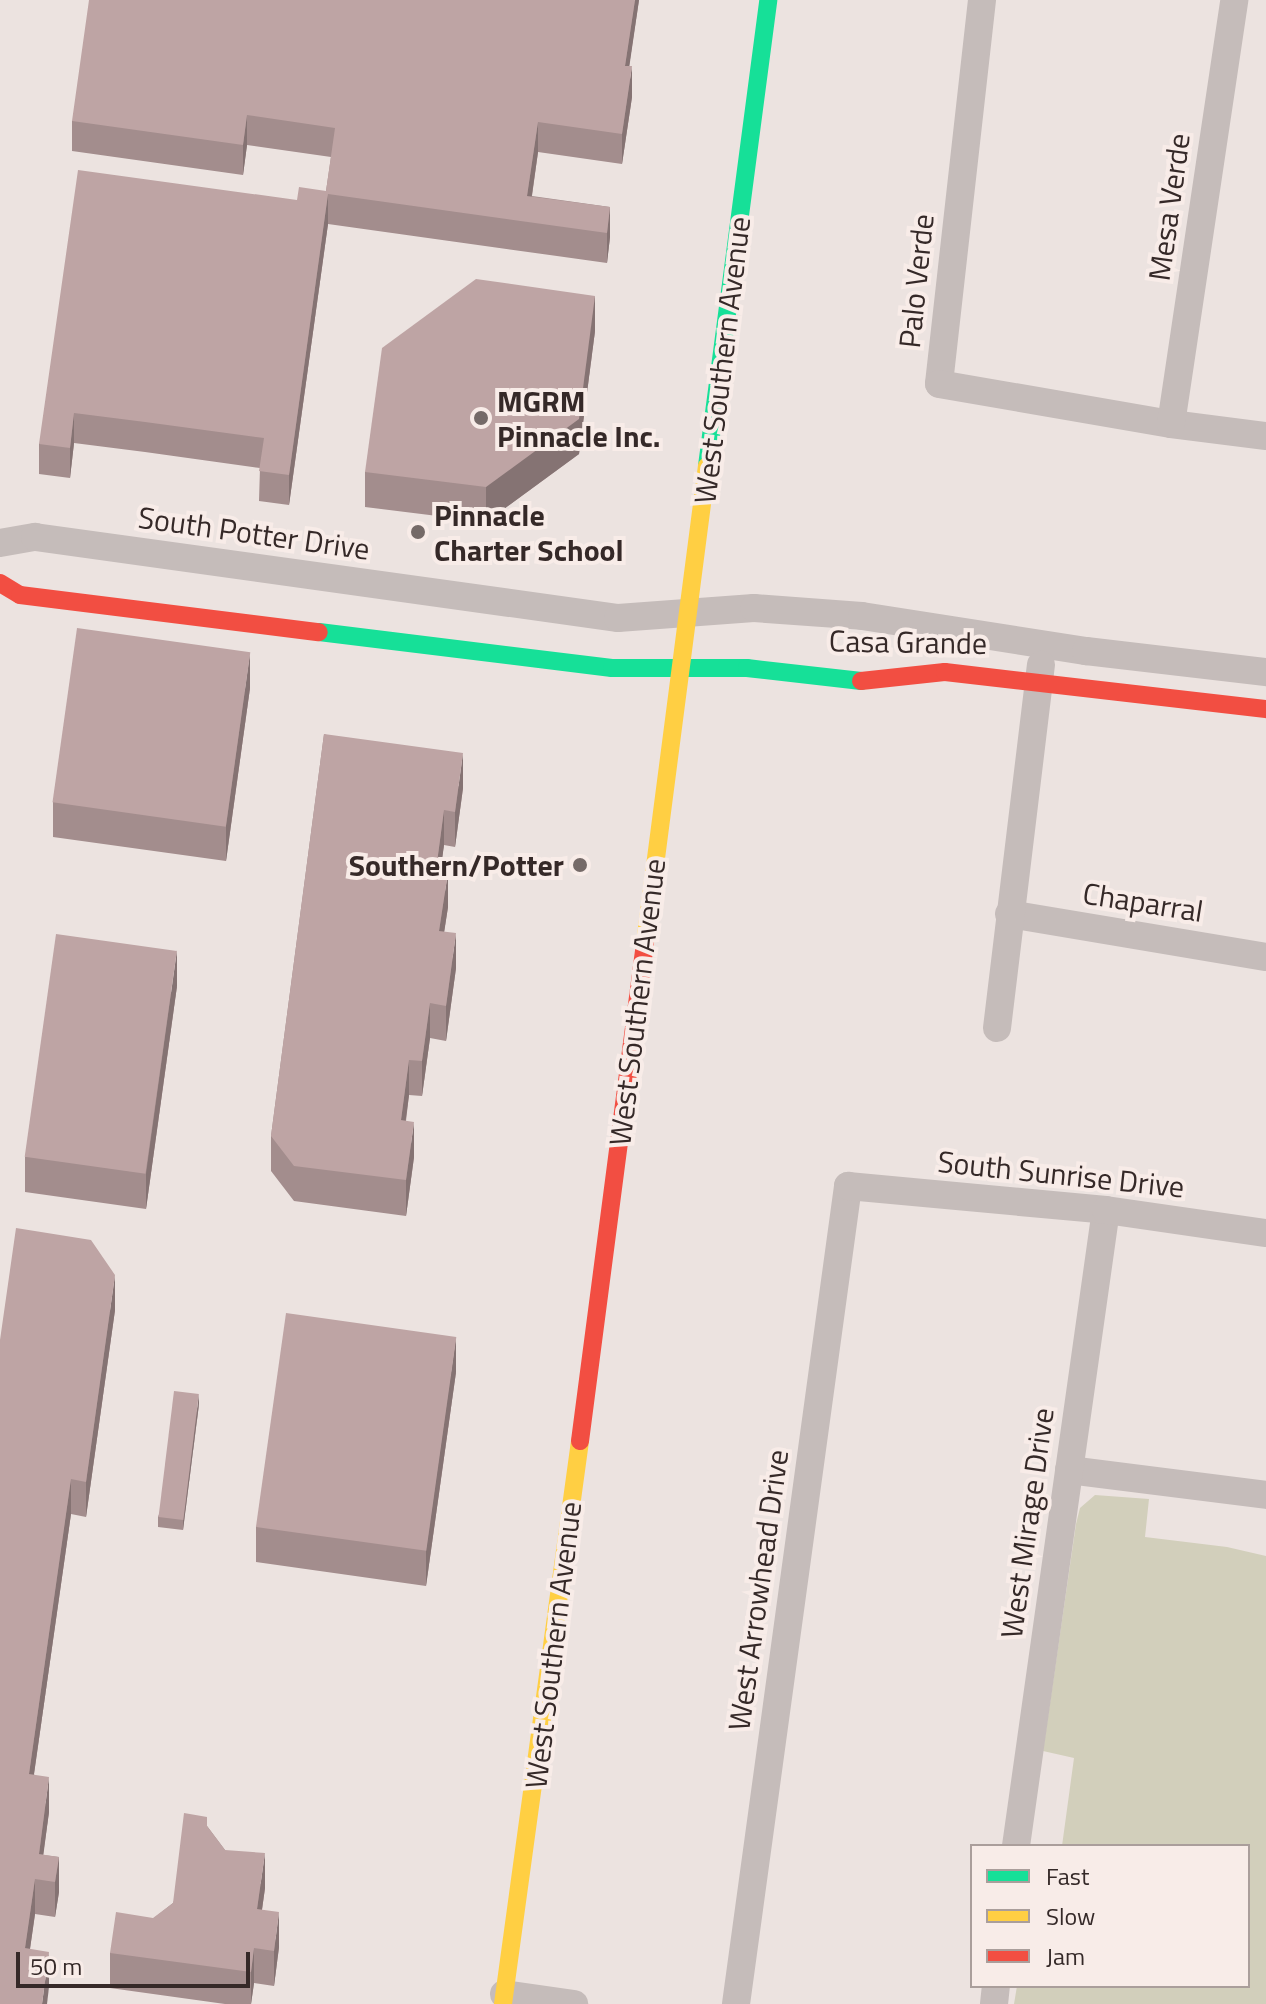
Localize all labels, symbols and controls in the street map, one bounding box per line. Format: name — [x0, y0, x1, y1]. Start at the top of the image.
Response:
street label: Mesa Verde — [1141, 131, 1197, 283]
street label: Palo Verde — [891, 212, 941, 350]
street label: West Southern Avenue — [687, 214, 757, 506]
place label: MGRM Pinnacle Inc. — [497, 383, 661, 454]
marker: MGRM Pinnacle Inc. — [472, 409, 490, 427]
place label: Pinnacle Charter School — [434, 497, 624, 568]
street label: South Potter Drive — [136, 499, 372, 567]
marker: Pinnacle Charter School — [409, 523, 427, 541]
street label: Casa Grande — [829, 623, 987, 661]
place label: Southern/Potter — [349, 847, 564, 883]
marker: Southern/Potter — [571, 856, 589, 874]
street label: West Southern Avenue — [602, 856, 672, 1148]
street label: Chaparral — [1080, 875, 1206, 929]
street label: South Sunrise Drive — [936, 1143, 1186, 1205]
street label: West Mirage Drive — [993, 1406, 1061, 1640]
street label: West Arrowhead Drive — [720, 1447, 796, 1733]
street label: West Southern Avenue — [518, 1499, 588, 1791]
legend — [970, 1844, 1250, 1988]
text: Fast — [1046, 1858, 1089, 1894]
text: Slow — [1046, 1898, 1095, 1934]
scale bar — [20, 1936, 254, 1986]
text: Jam — [1046, 1938, 1085, 1974]
text: 50 m — [30, 1948, 82, 1984]

